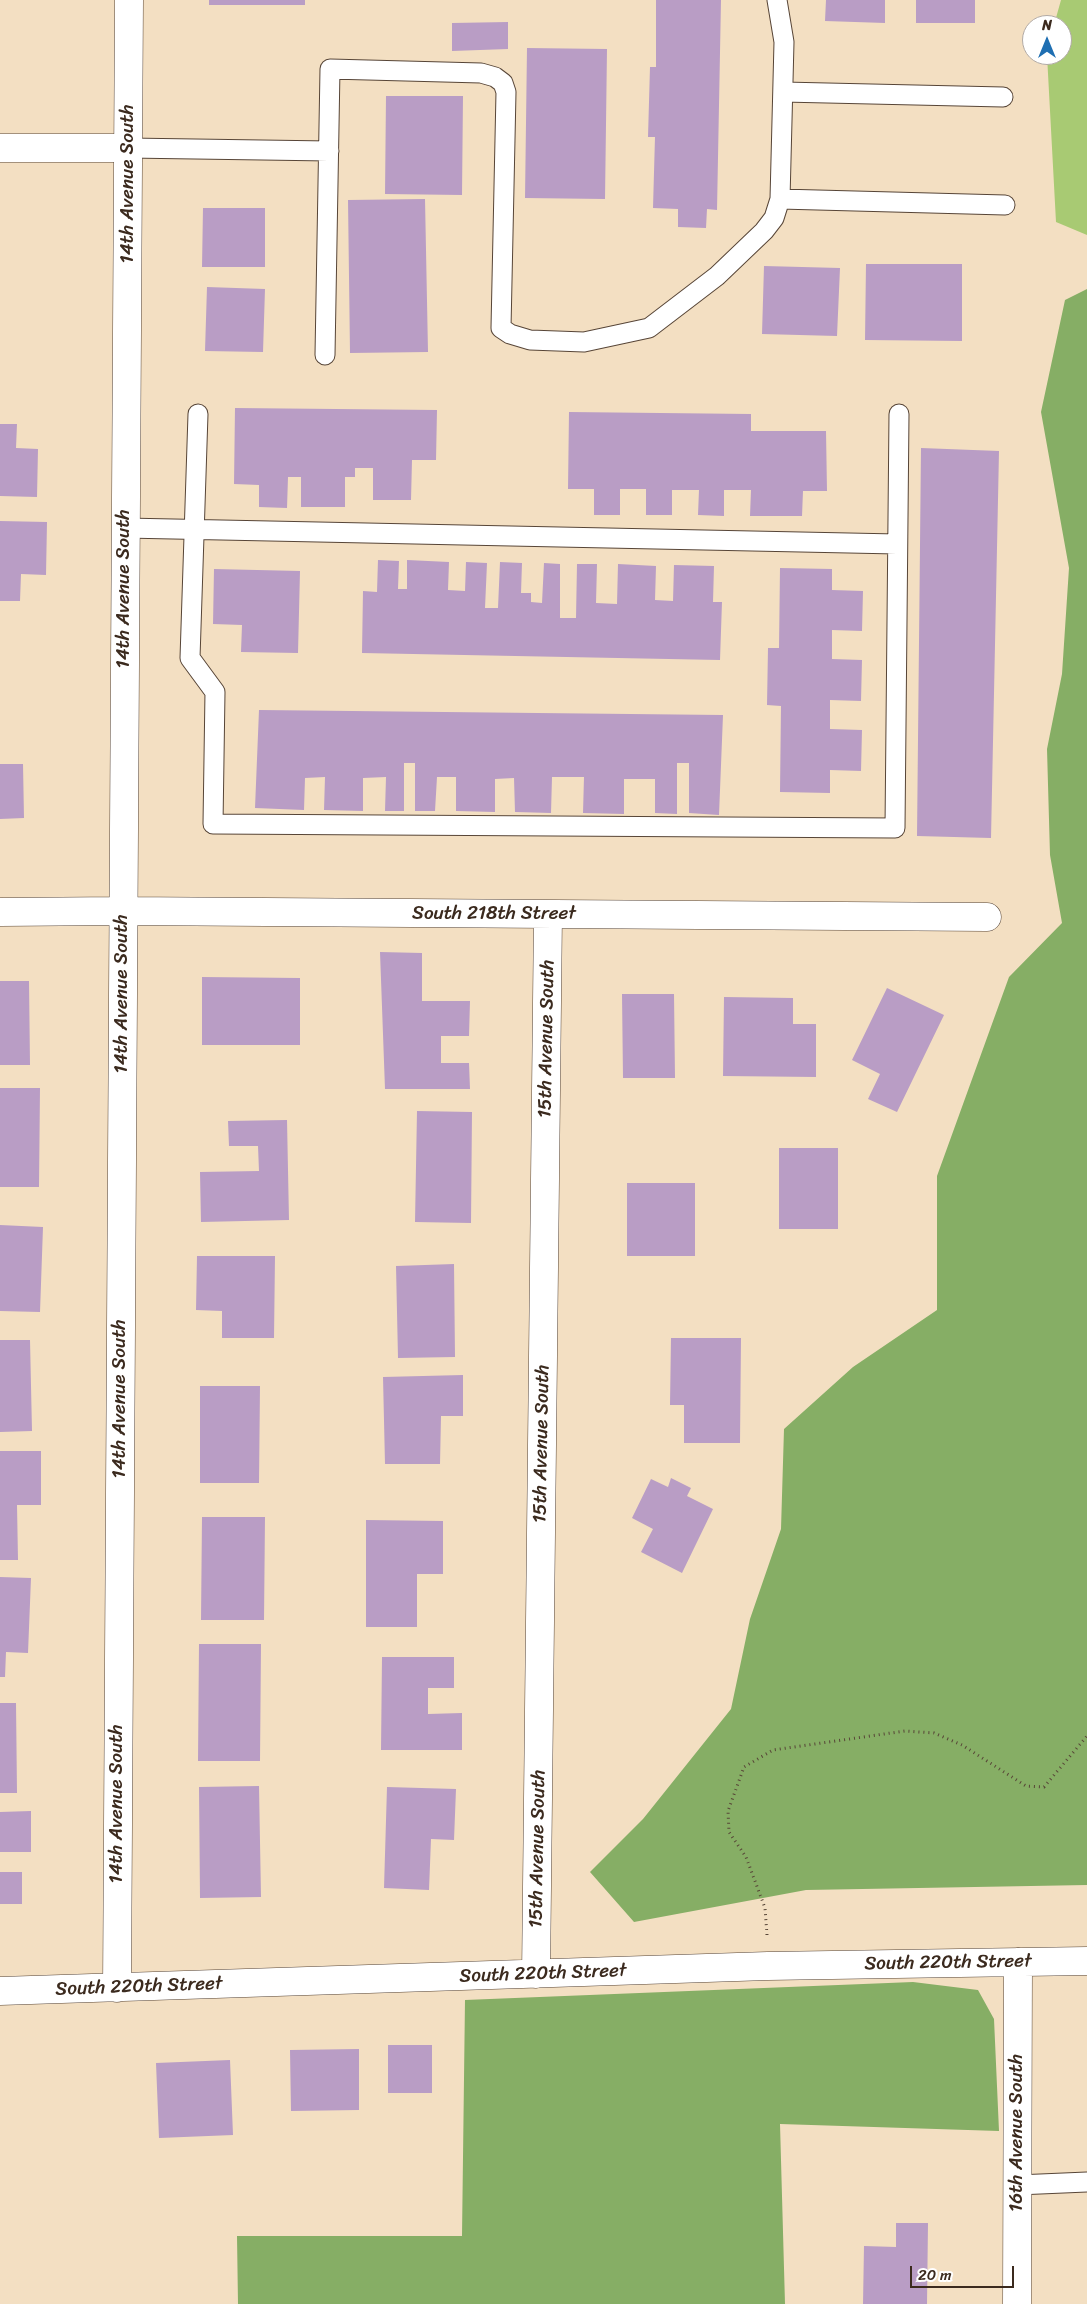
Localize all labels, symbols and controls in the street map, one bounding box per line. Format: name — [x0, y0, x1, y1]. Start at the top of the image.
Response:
text: N — [1042, 13, 1052, 38]
north arrow — [1022, 15, 1072, 65]
street label: 14th Avenue South — [117, 105, 139, 263]
street label: 14th Avenue South — [113, 510, 135, 668]
street label: South 218th Street — [412, 903, 576, 925]
street label: 14th Avenue South — [111, 915, 133, 1073]
street label: 15th Avenue South — [534, 960, 560, 1118]
street label: 14th Avenue South — [109, 1320, 131, 1478]
street label: 15th Avenue South — [529, 1365, 555, 1523]
street label: 14th Avenue South — [106, 1725, 128, 1883]
street label: 15th Avenue South — [525, 1770, 551, 1928]
street label: South 220th Street — [864, 1950, 1032, 1976]
street label: South 220th Street — [459, 1960, 627, 1988]
street label: South 220th Street — [55, 1973, 223, 2001]
street label: 16th Avenue South — [1006, 2054, 1028, 2212]
scale bar — [912, 2256, 1016, 2288]
text: 20 m — [918, 2262, 952, 2288]

